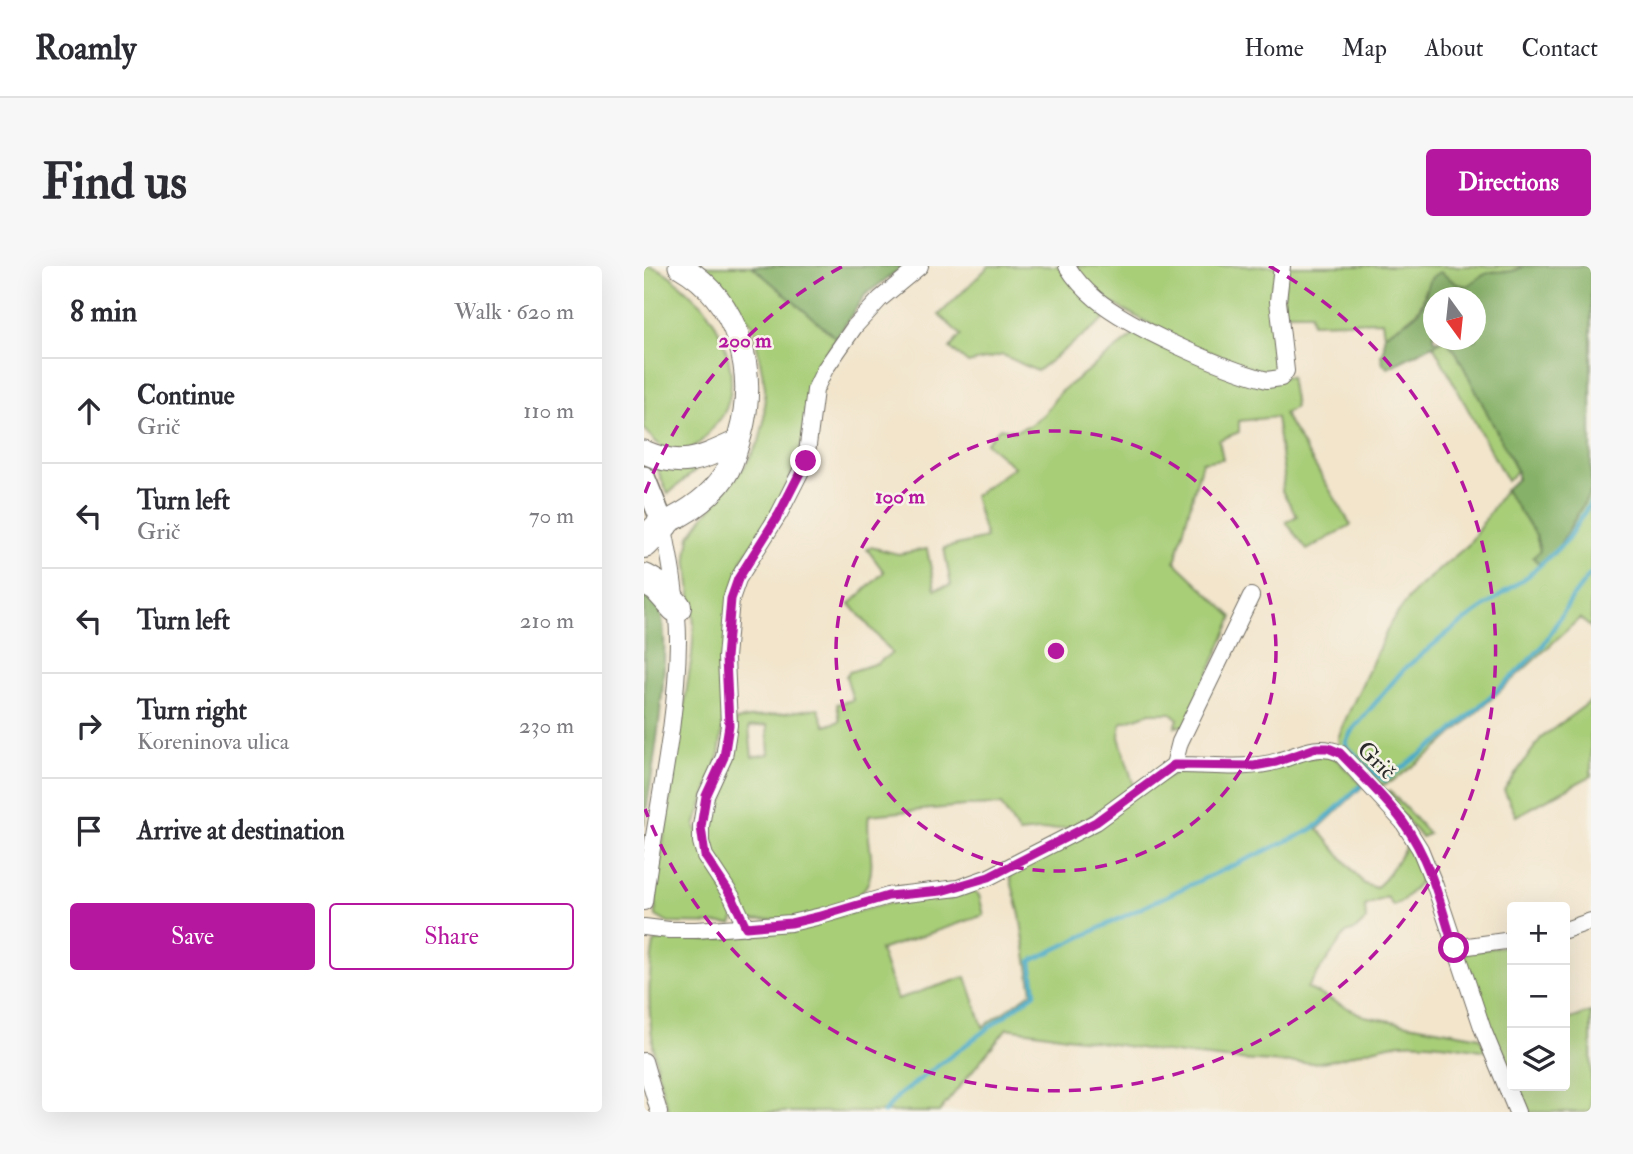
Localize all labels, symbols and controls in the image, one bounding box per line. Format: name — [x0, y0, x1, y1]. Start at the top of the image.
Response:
text: Roamly — [35, 28, 136, 69]
text: Home — [1244, 33, 1304, 64]
text: Map — [1342, 33, 1387, 64]
text: About — [1425, 33, 1484, 64]
text: Contact — [1522, 33, 1598, 64]
button: Directions — [1426, 149, 1591, 216]
text: Find us — [42, 152, 187, 213]
north arrow — [1423, 287, 1486, 350]
text: 8 min — [70, 293, 137, 330]
text: Walk · 620 m — [454, 297, 574, 326]
text: 200 m — [719, 327, 772, 354]
text: Continue — [137, 380, 235, 412]
icon: ahead — [70, 392, 108, 430]
text: 110 m — [523, 396, 574, 425]
text: Grič — [137, 412, 180, 441]
route end — [790, 445, 821, 476]
text: 100 m — [875, 483, 926, 510]
text: Turn left — [137, 485, 230, 517]
icon: left — [70, 497, 108, 535]
text: 70 m — [529, 501, 574, 530]
text: Grič — [137, 517, 180, 546]
icon: left — [70, 602, 108, 640]
text: Turn left — [137, 605, 230, 637]
text: 210 m — [520, 606, 574, 635]
centre of rings — [1044, 639, 1068, 663]
text: Turn right — [137, 695, 247, 727]
icon: right — [70, 707, 108, 745]
text: 230 m — [519, 711, 574, 740]
text: Koreninova ulica — [137, 727, 289, 756]
street label: Grič — [1351, 735, 1402, 786]
icon: arrive — [70, 812, 108, 850]
text: Arrive at destination — [137, 815, 345, 847]
map controls — [1507, 902, 1570, 1091]
button: + — [1507, 902, 1570, 965]
button: Save — [70, 903, 315, 970]
button: Share — [329, 903, 574, 970]
route start — [1438, 932, 1469, 963]
button: − — [1507, 965, 1570, 1028]
button: layers — [1507, 1028, 1570, 1091]

